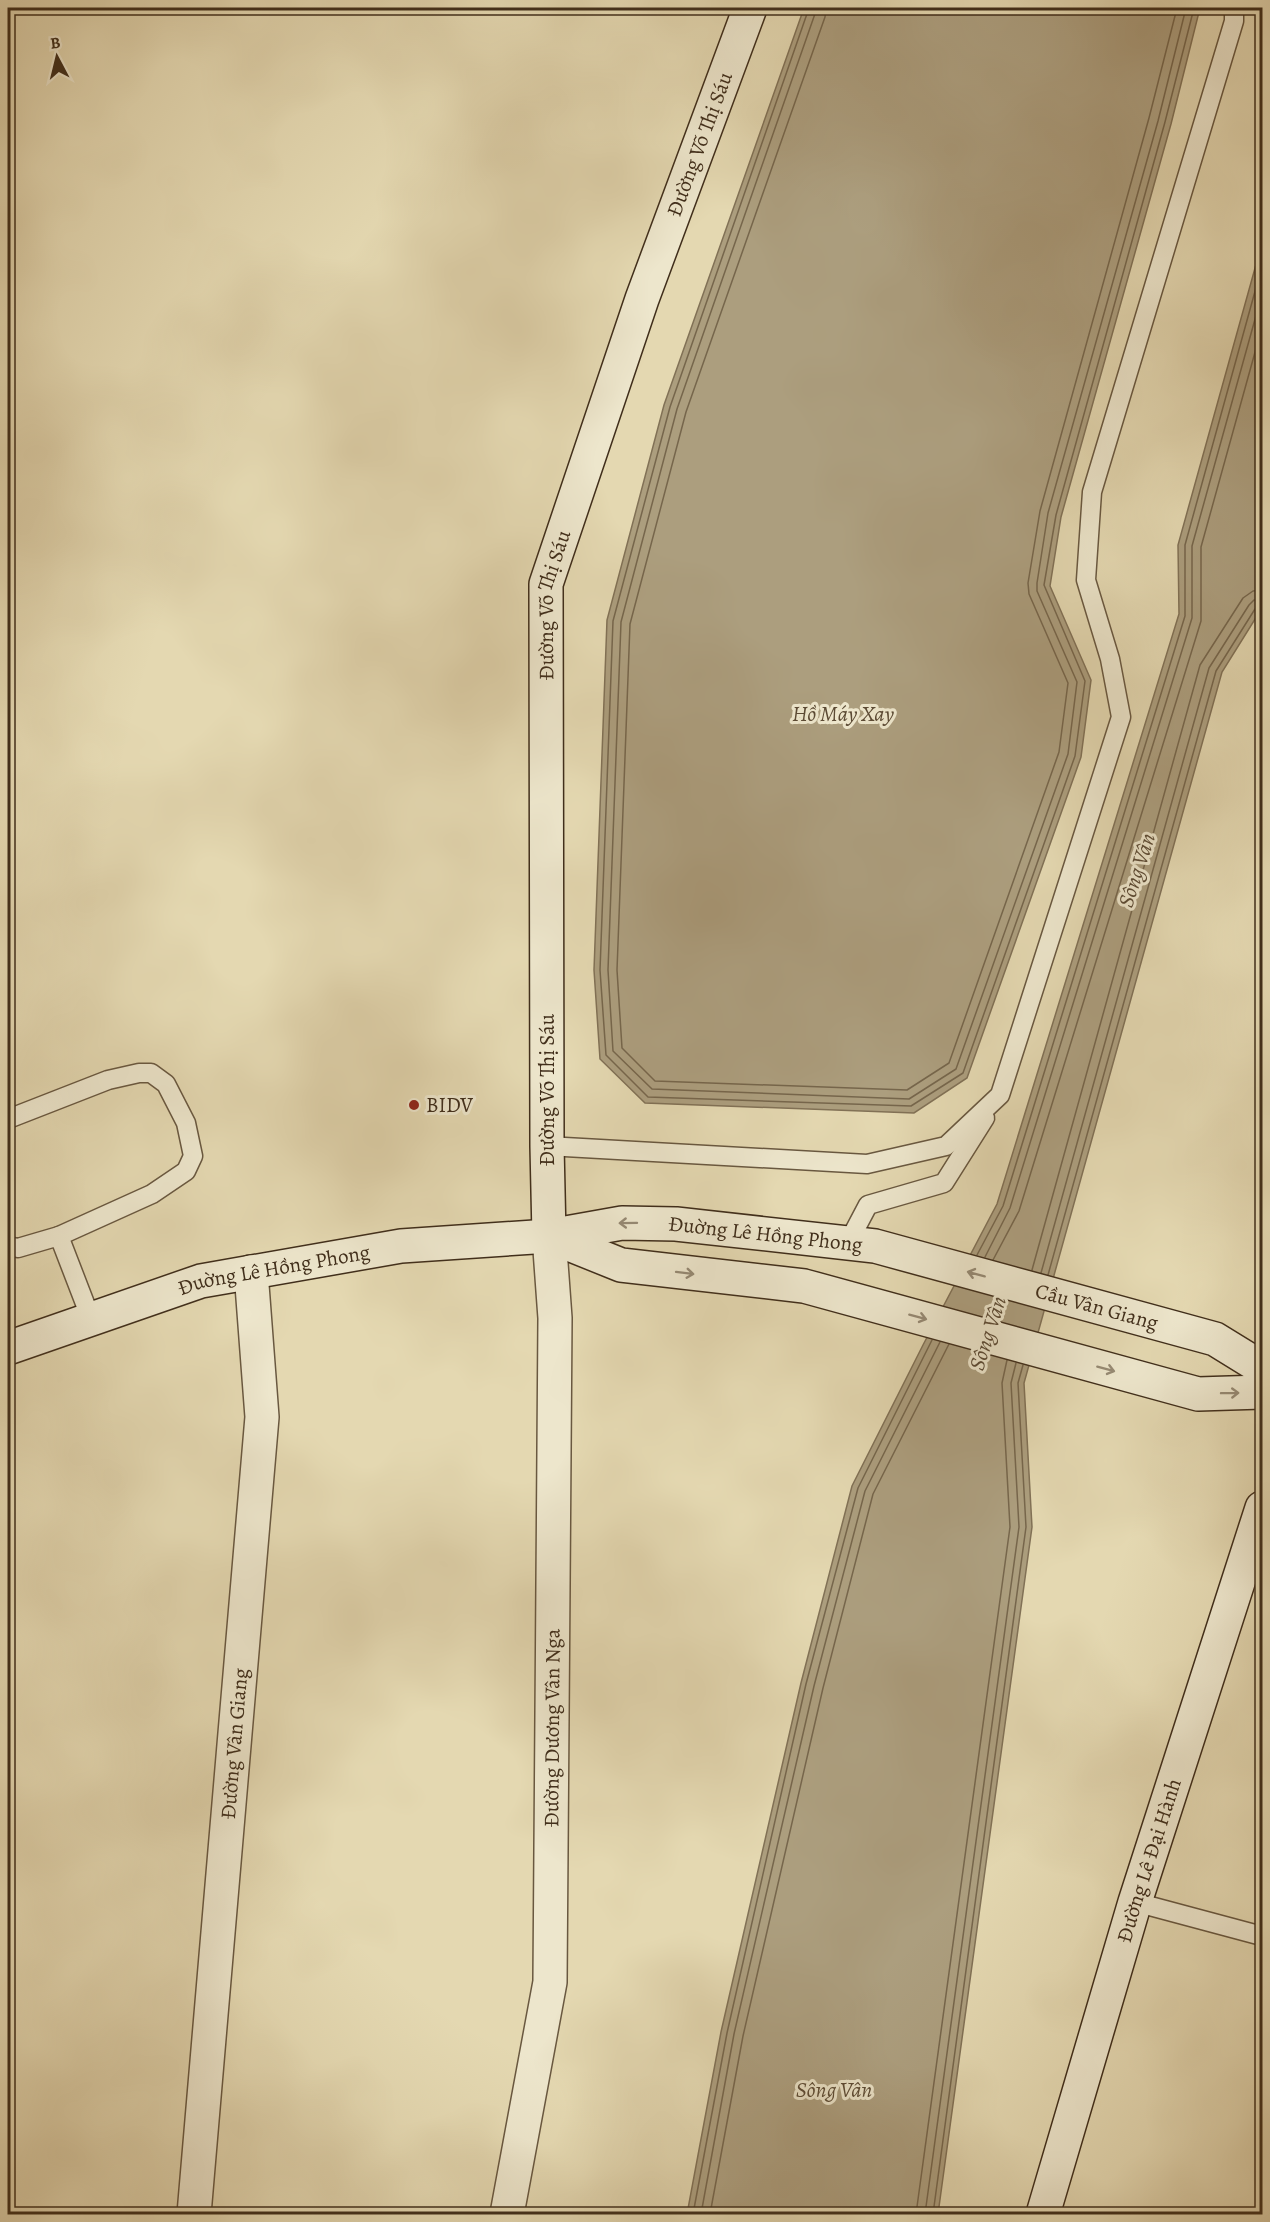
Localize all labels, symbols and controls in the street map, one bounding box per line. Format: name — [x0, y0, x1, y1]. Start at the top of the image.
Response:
north arrow — [27, 27, 87, 87]
text: B — [49, 32, 62, 55]
street label: Đường Võ Thị Sáu — [660, 67, 739, 220]
street label: Đường Võ Thị Sáu — [531, 526, 577, 680]
water label: Hồ Máy Xay — [792, 699, 894, 729]
water label: Sông Vân — [1111, 829, 1163, 911]
street label: Đường Võ Thị Sáu — [533, 1013, 561, 1166]
place label: BIDV — [426, 1091, 473, 1119]
marker: BIDV — [407, 1098, 421, 1112]
street label: Đuờng Lê Hồng Phong — [667, 1209, 865, 1259]
one-way arrow — [619, 1218, 639, 1229]
street label: Đuờng Lê Hồng Phong — [174, 1238, 373, 1302]
one-way arrow — [675, 1267, 694, 1278]
one-way arrow — [967, 1267, 986, 1279]
street label: Cầu Vân Giang — [1032, 1276, 1162, 1337]
water label: Sông Vân — [962, 1292, 1014, 1374]
one-way arrow — [908, 1312, 927, 1323]
one-way arrow — [1096, 1363, 1115, 1375]
one-way arrow — [1220, 1387, 1240, 1399]
street label: Đường Dương Vân Nga — [537, 1628, 567, 1827]
street label: Đường Vân Giang — [214, 1666, 255, 1820]
street label: Đường Lê Đại Hành — [1110, 1775, 1188, 1946]
water label: Sông Vân — [796, 2075, 872, 2105]

